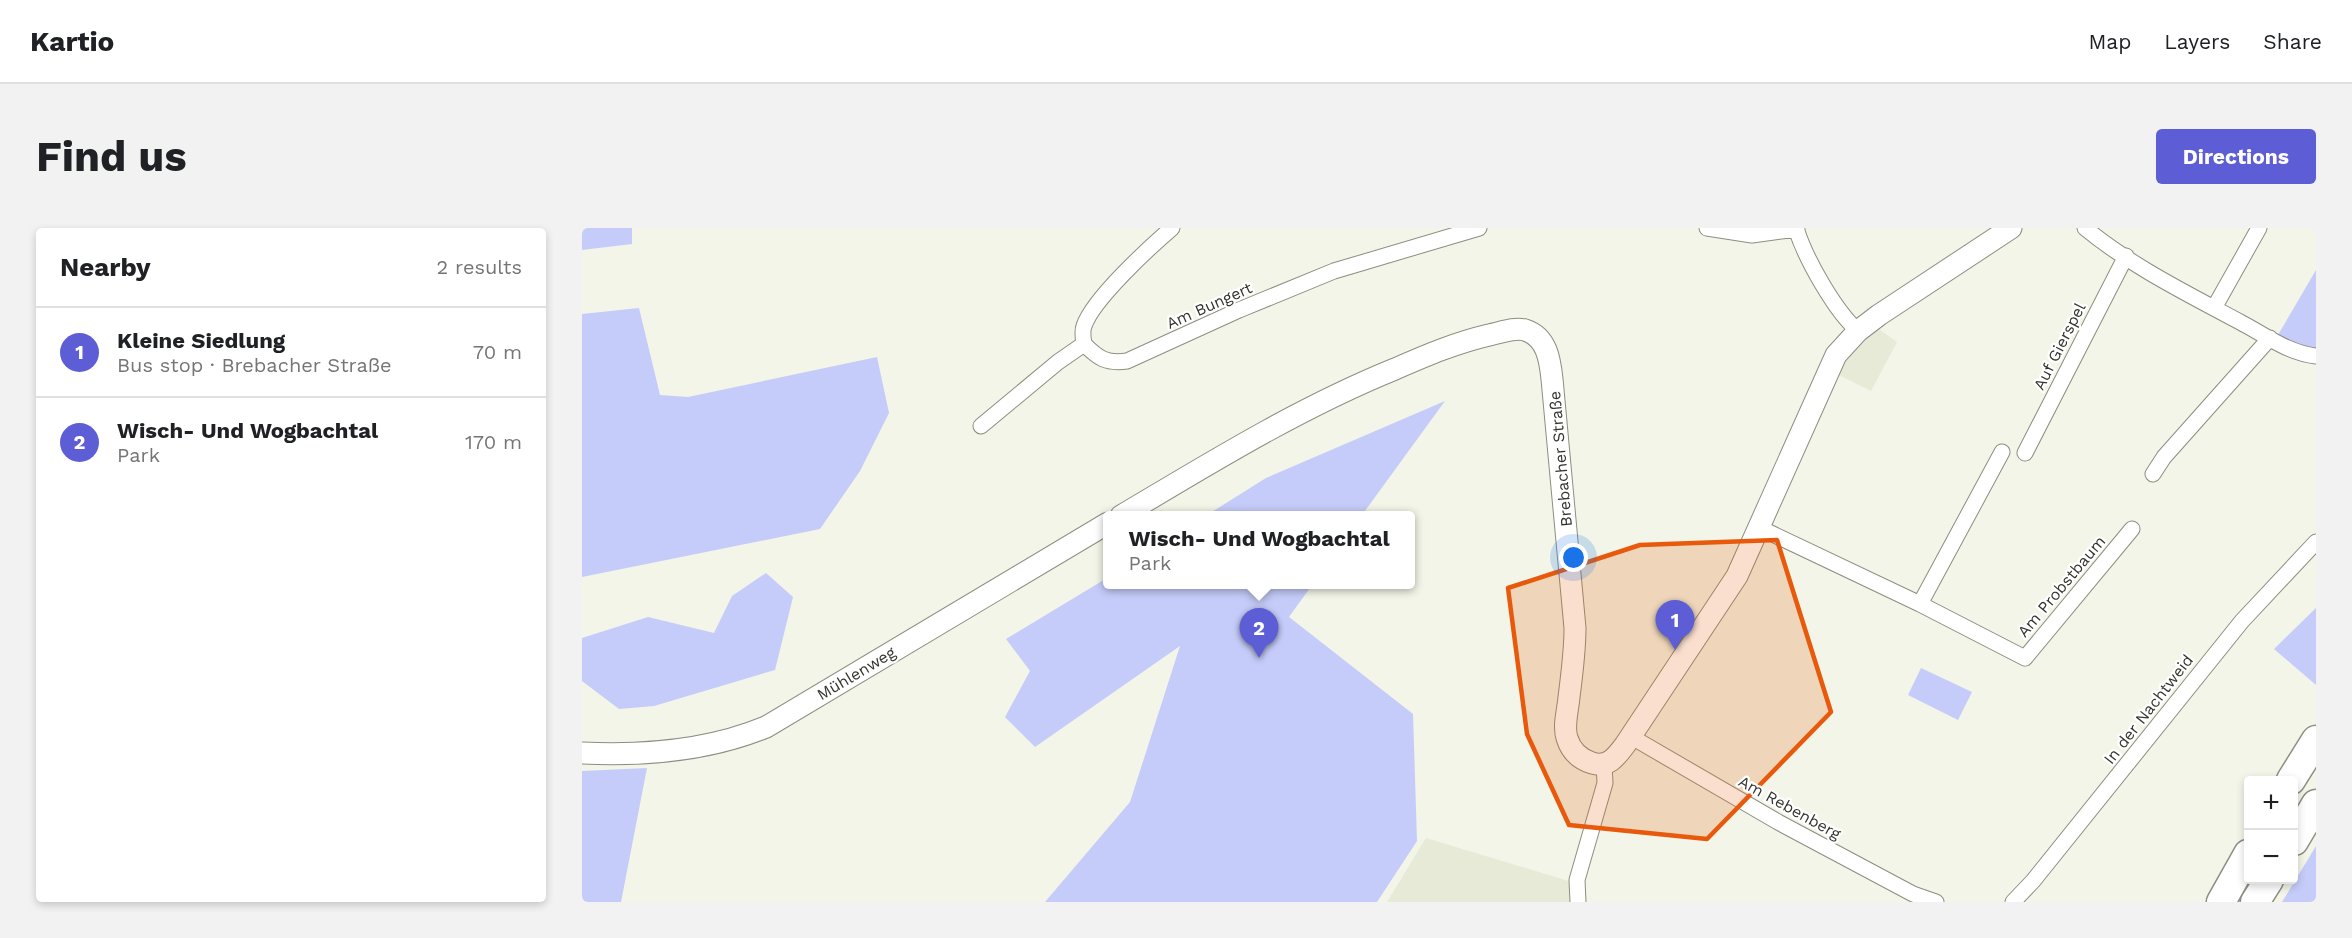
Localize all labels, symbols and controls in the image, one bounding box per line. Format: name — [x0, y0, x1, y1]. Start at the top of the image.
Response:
text: Kartio — [30, 25, 114, 58]
text: Map — [2088, 29, 2131, 54]
text: Layers — [2164, 29, 2230, 54]
text: Share — [2263, 29, 2322, 54]
button: Directions — [2156, 129, 2316, 184]
text: Find us — [36, 132, 187, 181]
text: Nearby — [60, 252, 151, 282]
text: 2 results — [437, 255, 522, 279]
street label: Am Bungert — [1163, 278, 1255, 333]
street label: Auf Gierspel — [2029, 299, 2090, 393]
text: Kleine Siedlung — [117, 328, 285, 353]
text: 1 — [75, 340, 84, 364]
text: 70 m — [473, 340, 522, 364]
text: Bus stop · Brebacher Straße — [117, 353, 392, 377]
street label: Brebacher Straße — [1545, 390, 1576, 528]
text: Wisch- Und Wogbachtal — [117, 418, 378, 443]
text: 2 — [74, 430, 85, 454]
text: 170 m — [465, 430, 522, 454]
text: Park — [117, 443, 160, 467]
popup — [1103, 511, 1415, 589]
text: Wisch- Und Wogbachtal — [1128, 526, 1390, 551]
street label: Am Probstbaum — [2014, 532, 2109, 641]
your location — [1559, 543, 1588, 572]
text: Park — [1128, 551, 1171, 575]
pin: 1 — [1656, 600, 1694, 650]
pin: 2 — [1240, 608, 1278, 658]
street label: Mühlenweg — [814, 642, 899, 704]
street label: In der Nachtweid — [2100, 651, 2197, 768]
street label: Am Rebenberg — [1735, 772, 1845, 844]
map controls — [2244, 776, 2298, 884]
button: + — [2244, 776, 2298, 830]
button: − — [2244, 830, 2298, 884]

